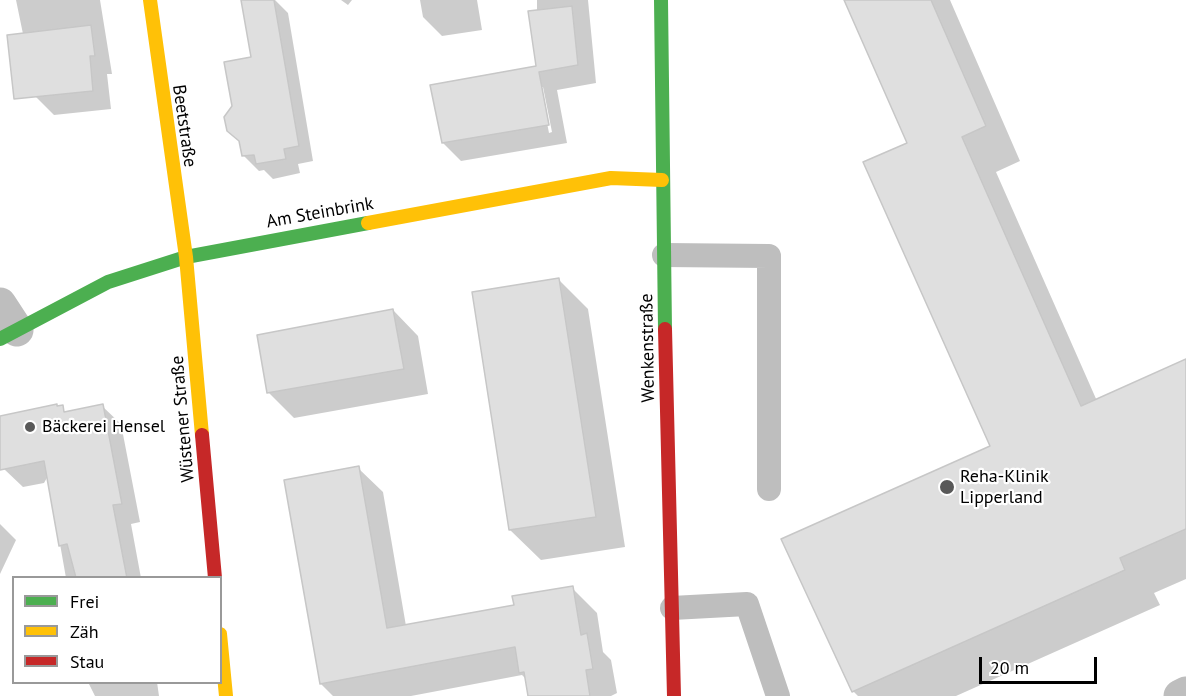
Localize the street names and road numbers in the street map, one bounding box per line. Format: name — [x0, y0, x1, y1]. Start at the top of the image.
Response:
street label: Beetstraße — [168, 83, 200, 169]
street label: Am Steinbrink — [265, 193, 375, 233]
street label: Wenkenstraße — [636, 293, 660, 403]
street label: Wüstener Straße — [167, 355, 199, 483]

